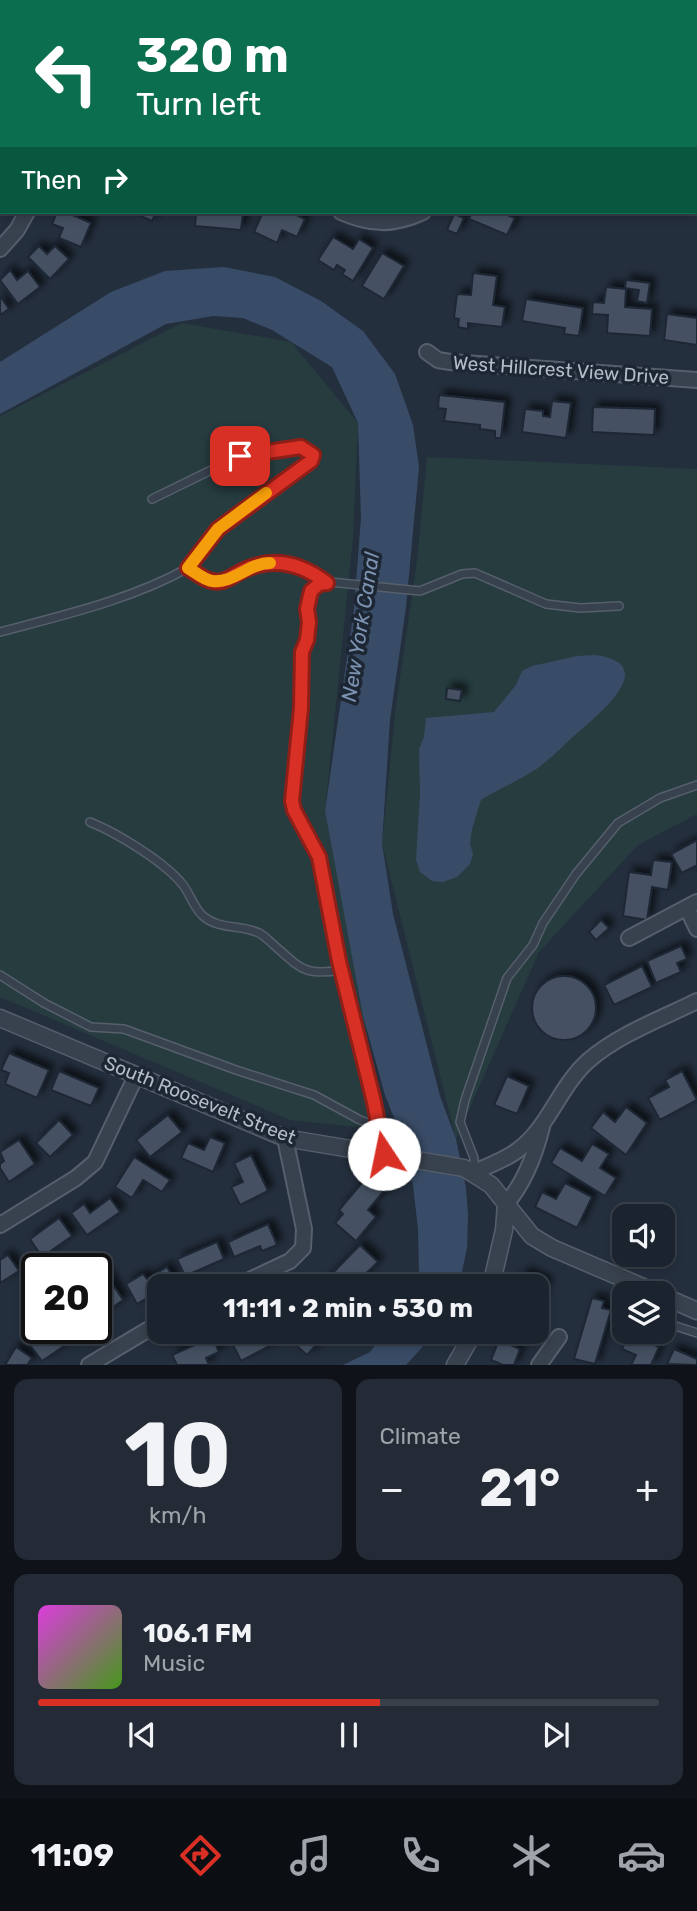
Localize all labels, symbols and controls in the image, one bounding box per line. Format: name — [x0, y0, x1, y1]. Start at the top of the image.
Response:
text: 320 m — [136, 26, 289, 84]
icon: left — [21, 28, 112, 119]
text: Turn left — [136, 85, 261, 123]
icon: right — [96, 161, 134, 199]
text: Then — [21, 165, 82, 196]
street label: West Hillcrest View Drive — [452, 351, 670, 389]
pin — [210, 426, 270, 486]
icon: arrive — [221, 437, 259, 475]
water label: New York Canal — [336, 550, 384, 704]
street label: South Roosevelt Street — [101, 1051, 300, 1149]
position arrow — [347, 1117, 421, 1191]
map controls — [612, 1204, 675, 1344]
button: sound — [612, 1204, 675, 1267]
speed limit sign: 20 — [21, 1253, 112, 1344]
button: layers — [612, 1281, 675, 1344]
text: 11:11 · 2 min · 530 m — [223, 1293, 473, 1324]
text: 10 — [124, 1401, 231, 1509]
text: Climate — [380, 1422, 461, 1450]
text: 21° — [479, 1457, 560, 1519]
text: − — [380, 1466, 404, 1512]
text: + — [635, 1466, 659, 1512]
text: km/h — [149, 1501, 206, 1529]
text: 106.1 FM — [143, 1618, 252, 1649]
text: Music — [143, 1649, 205, 1677]
icon: previous — [123, 1716, 161, 1754]
icon: pause — [330, 1716, 368, 1754]
icon: next — [537, 1716, 575, 1754]
icon: directions — [176, 1831, 225, 1880]
icon: music — [286, 1831, 335, 1880]
icon: phone — [396, 1831, 445, 1880]
icon: climate — [507, 1831, 556, 1880]
icon: car — [617, 1831, 666, 1880]
text: 11:09 — [31, 1836, 114, 1874]

